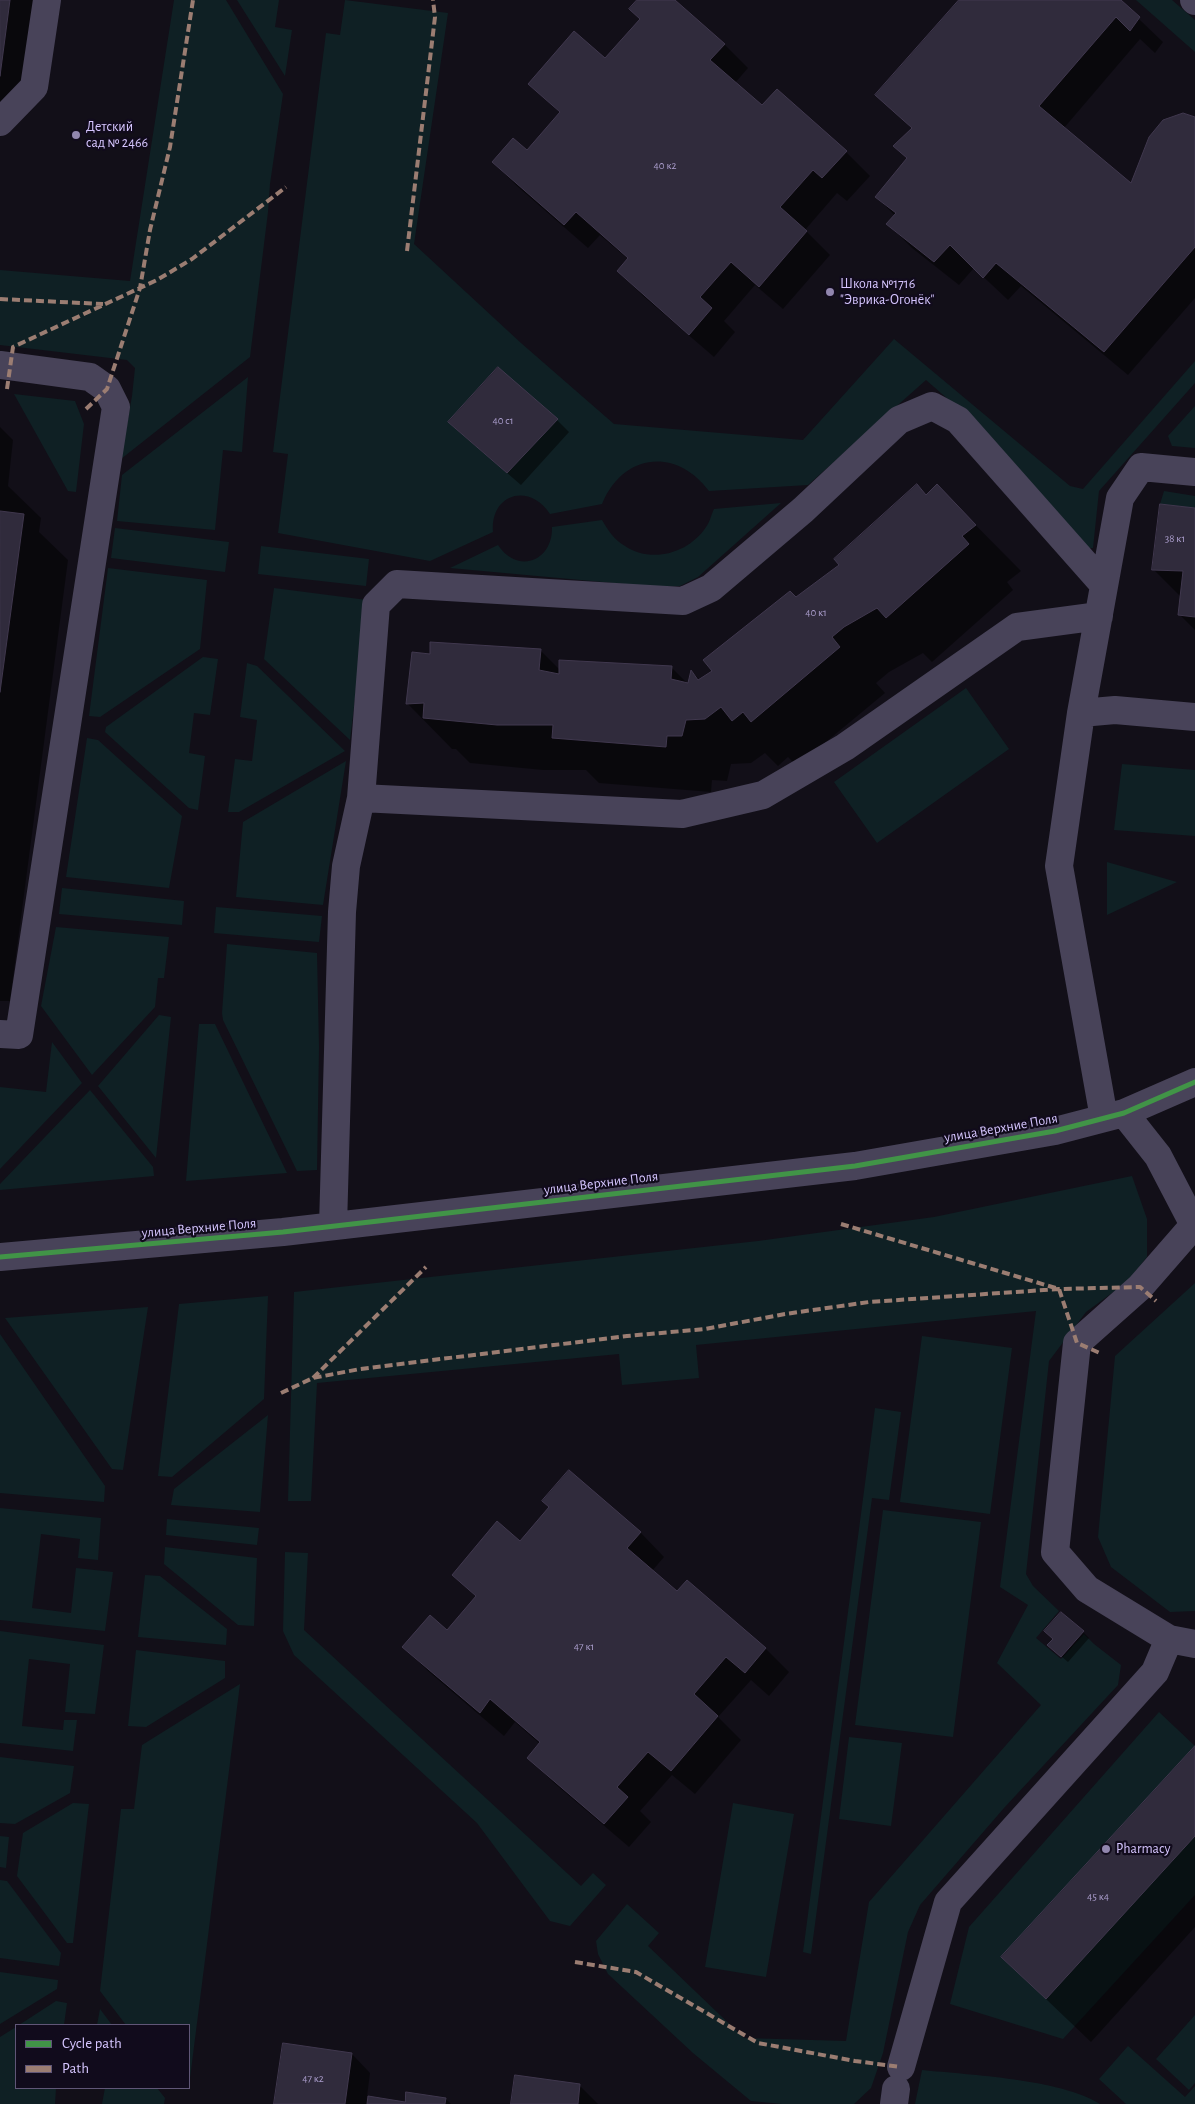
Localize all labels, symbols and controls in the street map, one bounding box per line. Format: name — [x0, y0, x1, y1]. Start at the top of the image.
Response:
place label: Детский сад № 2466 — [86, 119, 148, 152]
marker: Детский сад № 2466 — [70, 129, 82, 141]
house number: 40 к2 — [654, 159, 676, 173]
place label: Школа №1716 "Эврика-Огонёк" — [840, 276, 935, 308]
marker: Школа №1716 "Эврика-Огонёк" — [824, 286, 836, 298]
house number: 40 с1 — [492, 414, 514, 428]
house number: 38 к1 — [1165, 532, 1185, 546]
house number: 40 к1 — [805, 606, 827, 620]
street label: улица Верхние Поля — [943, 1110, 1059, 1146]
street label: улица Верхние Поля — [543, 1168, 659, 1198]
street label: улица Верхние Поля — [141, 1215, 257, 1241]
house number: 47 к1 — [574, 1640, 594, 1654]
place label: Pharmacy — [1116, 1841, 1170, 1857]
marker: Pharmacy — [1100, 1843, 1112, 1855]
house number: 45 к4 — [1087, 1890, 1109, 1904]
legend — [15, 2024, 190, 2089]
text: Cycle path — [62, 2036, 122, 2051]
text: Path — [62, 2061, 89, 2076]
house number: 47 к2 — [302, 2072, 324, 2086]

